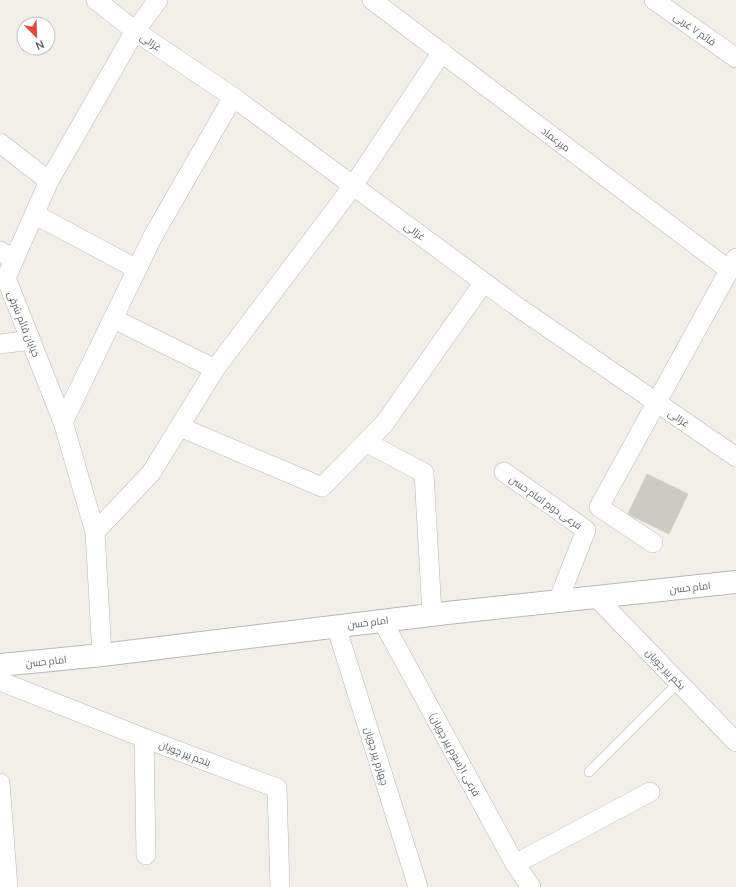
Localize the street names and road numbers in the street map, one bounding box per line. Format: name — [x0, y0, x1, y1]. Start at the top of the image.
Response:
street label: قائم ۷ غربی — [670, 9, 719, 50]
street label: غزالی — [137, 30, 165, 54]
street label: میرعماد — [539, 124, 573, 154]
street label: غزالی — [401, 219, 429, 244]
street label: خیابان قائم شرقی — [3, 289, 44, 359]
street label: غزالی — [665, 406, 693, 430]
street label: فرعی دوم امام حسن — [506, 472, 585, 533]
street label: امام حسن — [669, 578, 711, 597]
street label: امام حسن — [347, 613, 389, 632]
street label: یکم پیر چوپان — [642, 645, 689, 694]
street label: امام حسن — [25, 652, 67, 671]
street label: فرعی ۱(سوم پیر چوپان) — [425, 709, 484, 799]
street label: چهارم پیر چوپان — [361, 725, 392, 787]
street label: پنجم پیر چوپان — [157, 737, 213, 770]

